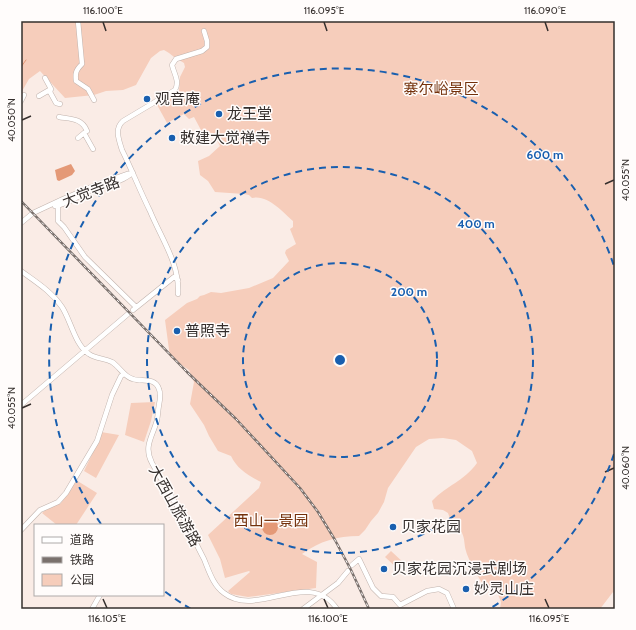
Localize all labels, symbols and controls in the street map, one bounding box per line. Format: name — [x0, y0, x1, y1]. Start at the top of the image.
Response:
text: 116.100°E — [83, 4, 123, 17]
text: 116.095°E — [304, 4, 345, 17]
text: 116.090°E — [524, 4, 567, 17]
park label: 寨尔峪景区 — [403, 80, 479, 98]
place label: 观音庵 — [155, 90, 200, 108]
marker: 观音庵 — [142, 94, 152, 104]
text: 40.050°N — [5, 98, 18, 142]
place label: 龙王堂 — [227, 105, 272, 123]
marker: 龙王堂 — [214, 109, 224, 119]
place label: 敕建大觉禅寺 — [180, 129, 270, 147]
marker: 敕建大觉禅寺 — [167, 133, 177, 143]
text: 600 m — [527, 147, 563, 162]
text: 40.055°N — [619, 159, 632, 201]
street label: 大觉寺路 — [60, 173, 122, 211]
text: 400 m — [457, 216, 495, 231]
text: 200 m — [391, 284, 427, 299]
place label: 普照寺 — [185, 322, 230, 340]
marker: 普照寺 — [172, 326, 182, 336]
centre of rings — [333, 353, 347, 367]
text: 40.055°N — [5, 387, 18, 429]
text: 40.060°N — [619, 446, 632, 490]
street label: 大西山旅游路 — [145, 462, 205, 550]
park label: 西山一景园 — [233, 512, 309, 530]
place label: 贝家花园 — [401, 518, 461, 536]
marker: 贝家花园 — [388, 522, 398, 532]
legend — [34, 524, 164, 596]
text: 道路 — [70, 532, 94, 547]
text: 铁路 — [70, 552, 94, 567]
place label: 贝家花园沉浸式剧场 — [392, 560, 527, 578]
marker: 贝家花园沉浸式剧场 — [379, 564, 389, 574]
text: 公园 — [70, 572, 94, 587]
place label: 妙灵山庄 — [474, 580, 534, 598]
marker: 妙灵山庄 — [461, 584, 471, 594]
text: 116.105°E — [88, 612, 127, 625]
text: 116.100°E — [308, 612, 348, 625]
text: 116.095°E — [529, 612, 570, 625]

